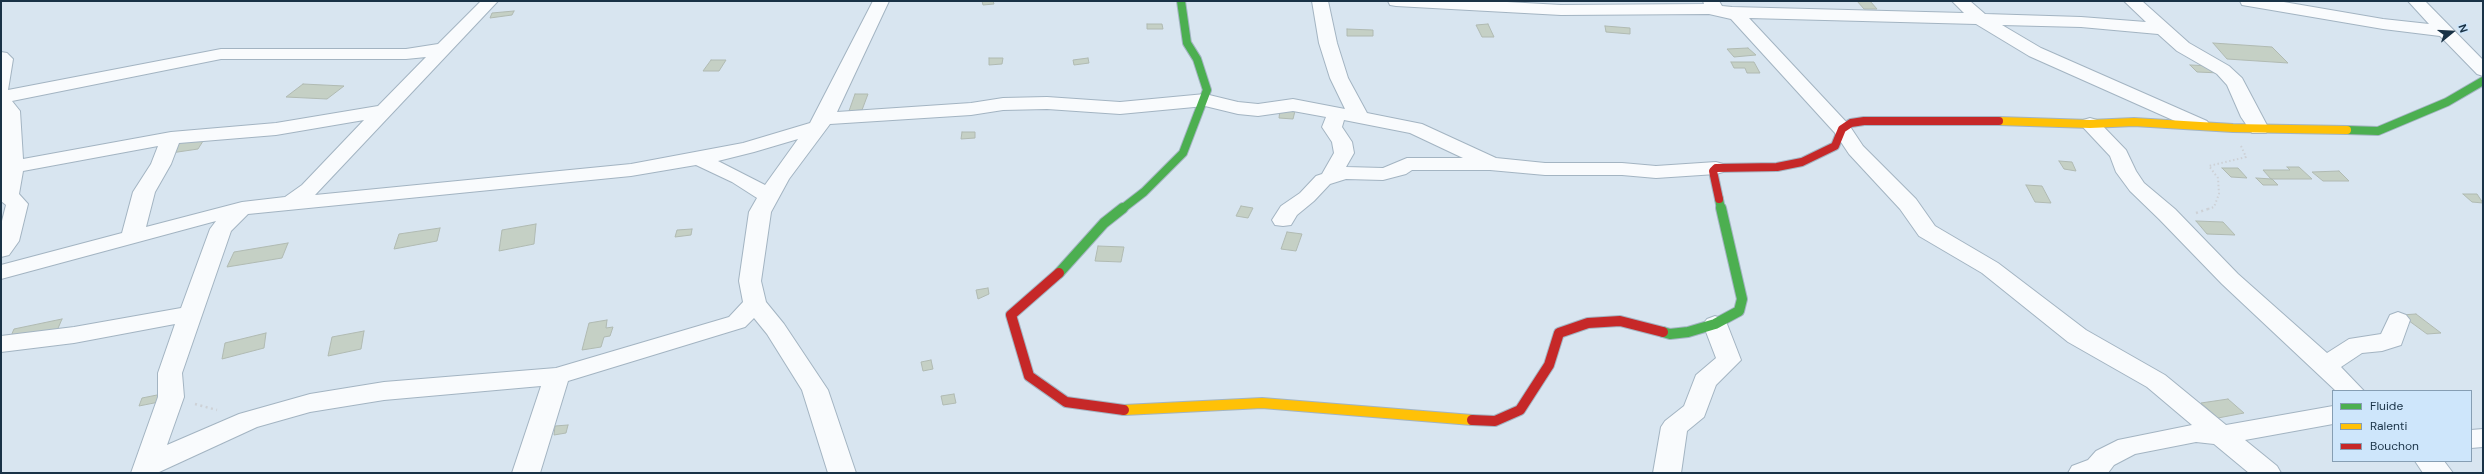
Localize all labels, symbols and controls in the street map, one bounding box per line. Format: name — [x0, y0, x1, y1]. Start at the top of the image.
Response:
north arrow — [2432, 12, 2472, 52]
text: N — [2456, 22, 2471, 34]
legend — [2332, 390, 2472, 462]
text: Fluide — [2370, 398, 2403, 414]
text: Ralenti — [2370, 418, 2407, 434]
text: Bouchon — [2370, 438, 2419, 454]

